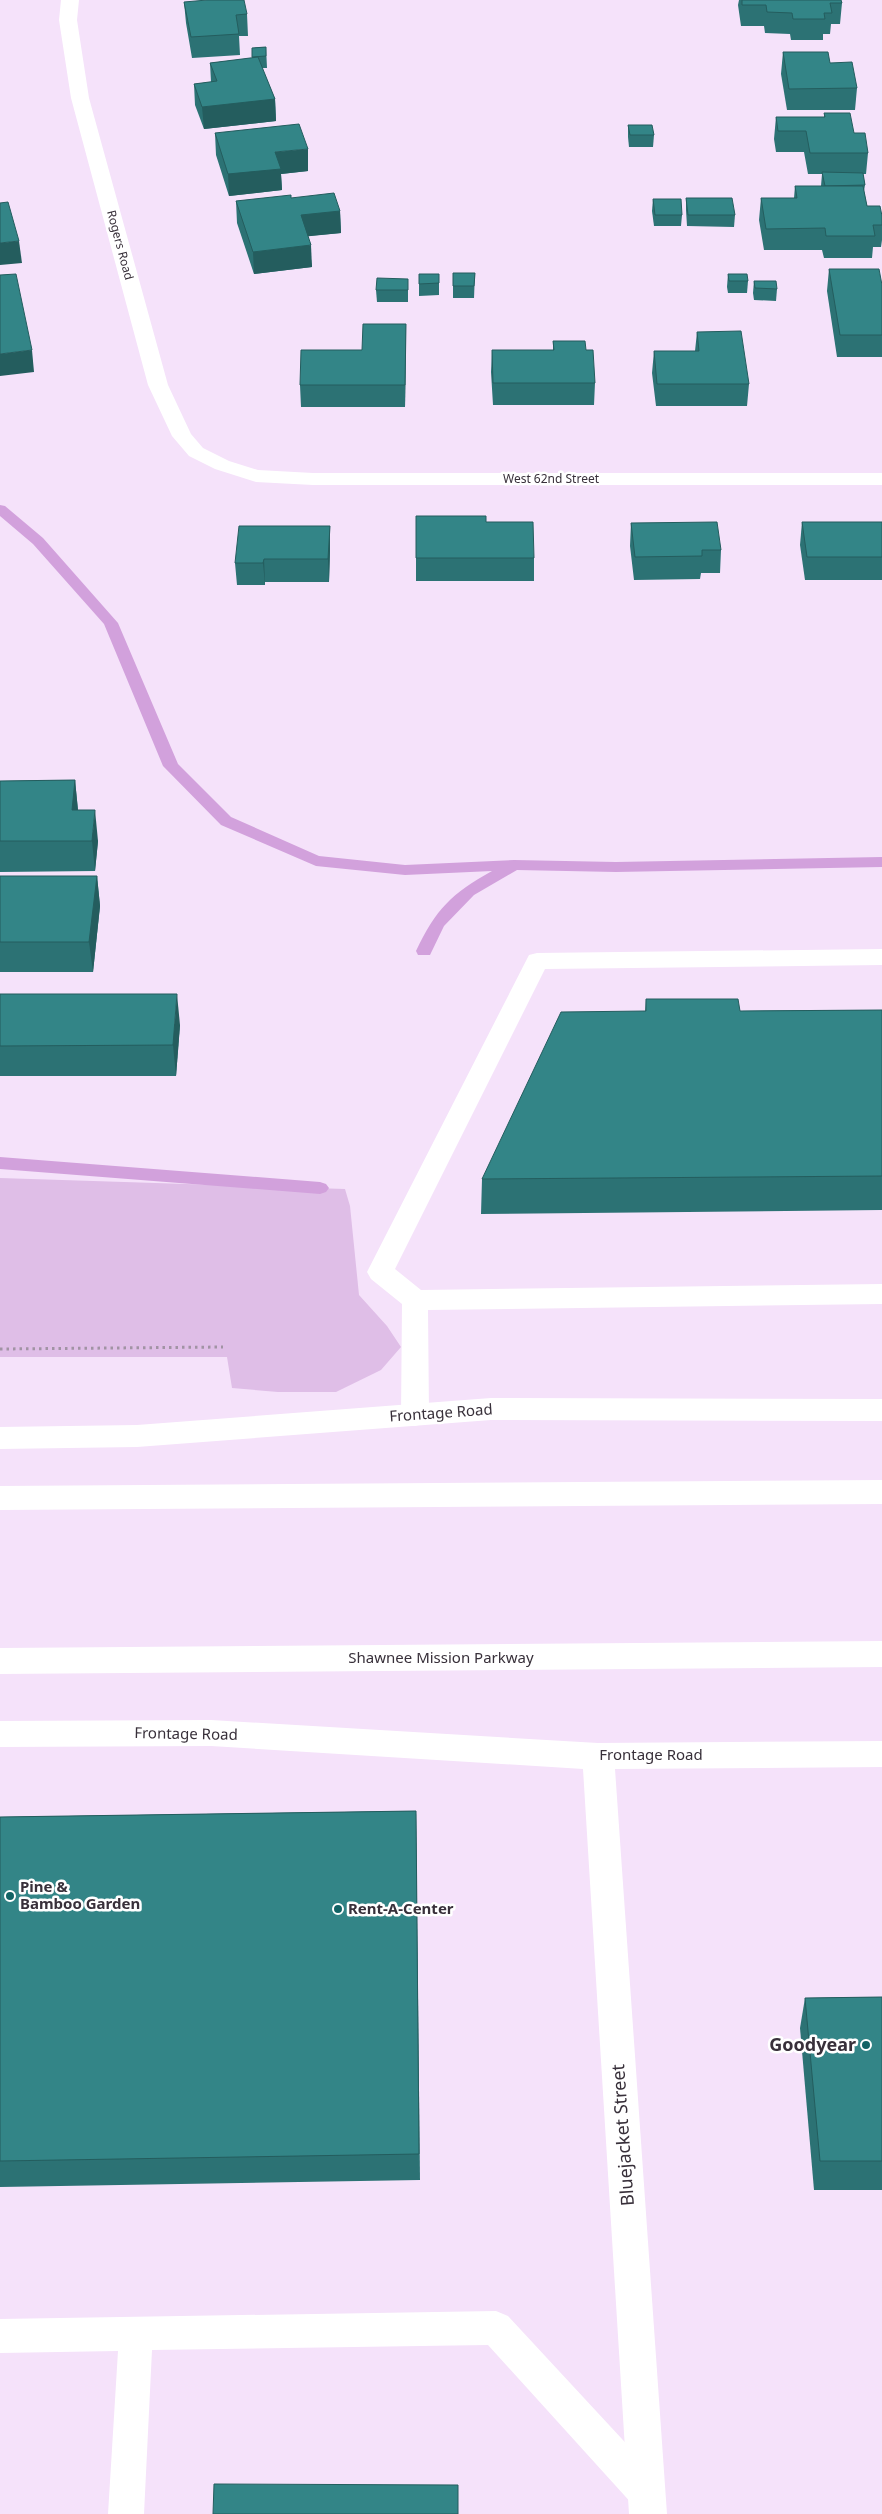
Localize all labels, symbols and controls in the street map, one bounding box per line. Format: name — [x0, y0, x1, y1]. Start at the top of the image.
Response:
street label: Rogers Road — [103, 208, 138, 282]
street label: West 62nd Street — [503, 470, 600, 487]
street label: Frontage Road — [389, 1398, 493, 1426]
street label: Shawnee Mission Parkway — [348, 1647, 534, 1667]
street label: Frontage Road — [134, 1722, 238, 1744]
street label: Frontage Road — [599, 1744, 703, 1764]
place label: Pine & Bamboo Garden — [20, 1876, 140, 1913]
marker: Pine & Bamboo Garden — [4, 1890, 16, 1902]
place label: Rent-A-Center — [348, 1898, 454, 1918]
marker: Rent-A-Center — [332, 1903, 344, 1915]
place label: Goodyear — [769, 2032, 856, 2056]
marker: Goodyear — [860, 2039, 872, 2051]
street label: Bluejacket Street — [605, 2063, 639, 2207]

